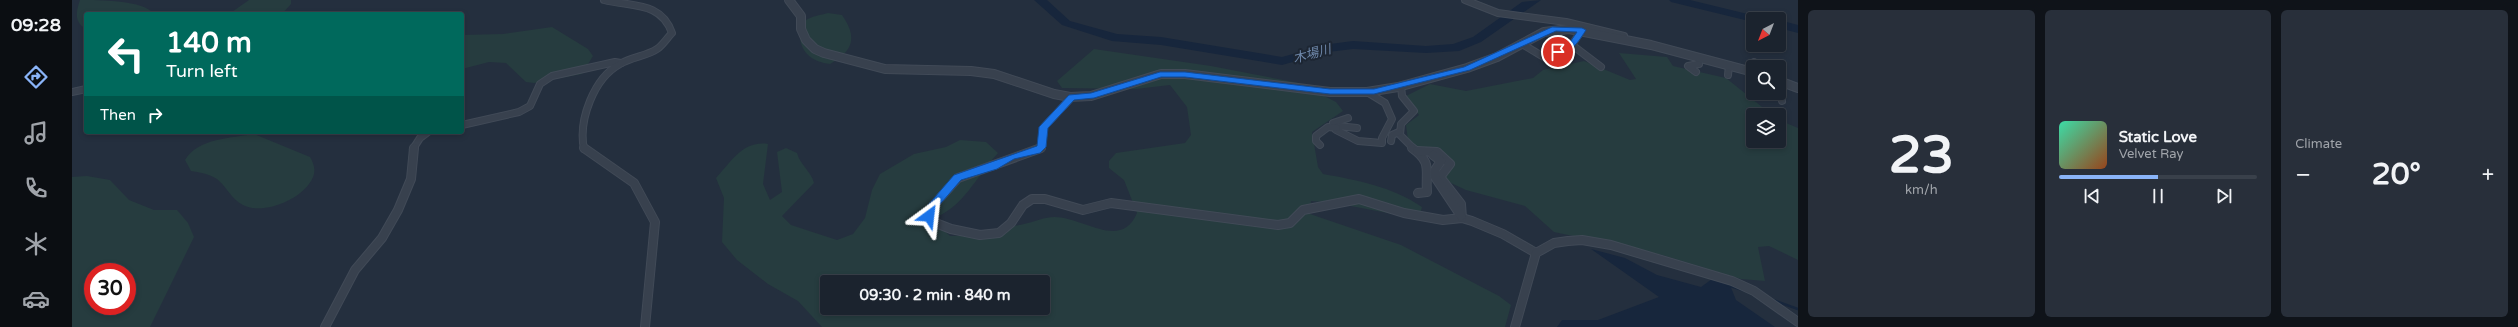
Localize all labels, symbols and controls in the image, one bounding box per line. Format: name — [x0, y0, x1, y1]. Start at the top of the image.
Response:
north arrow — [1746, 12, 1786, 52]
map controls — [1746, 12, 1786, 148]
text: 09:28 — [11, 14, 61, 36]
text: 140 m — [166, 26, 252, 60]
icon: left — [100, 28, 152, 80]
pin — [1541, 35, 1575, 69]
water label: 木場川 — [1291, 41, 1335, 67]
icon: arrive — [1547, 41, 1569, 63]
text: Turn left — [166, 60, 238, 82]
button: search — [1746, 60, 1786, 100]
icon: directions — [22, 63, 50, 91]
icon: right — [144, 104, 166, 126]
text: Then — [100, 106, 136, 124]
button: layers — [1746, 108, 1786, 148]
icon: music — [22, 119, 50, 147]
text: 23 — [1889, 124, 1954, 187]
text: Static Love — [2119, 128, 2197, 146]
text: Climate — [2295, 136, 2342, 152]
text: Velvet Ray — [2119, 146, 2184, 162]
text: 20° — [2372, 156, 2421, 193]
text: − — [2295, 162, 2311, 188]
text: + — [2482, 162, 2494, 188]
icon: phone — [22, 174, 50, 202]
text: km/h — [1905, 182, 1938, 198]
icon: previous — [2081, 185, 2103, 207]
icon: pause — [2147, 185, 2169, 207]
icon: next — [2213, 185, 2235, 207]
position arrow — [908, 195, 950, 237]
icon: climate — [22, 230, 50, 258]
speed limit sign: 30 — [84, 263, 136, 315]
icon: car — [22, 285, 50, 313]
text: 09:30 · 2 min · 840 m — [860, 286, 1010, 304]

